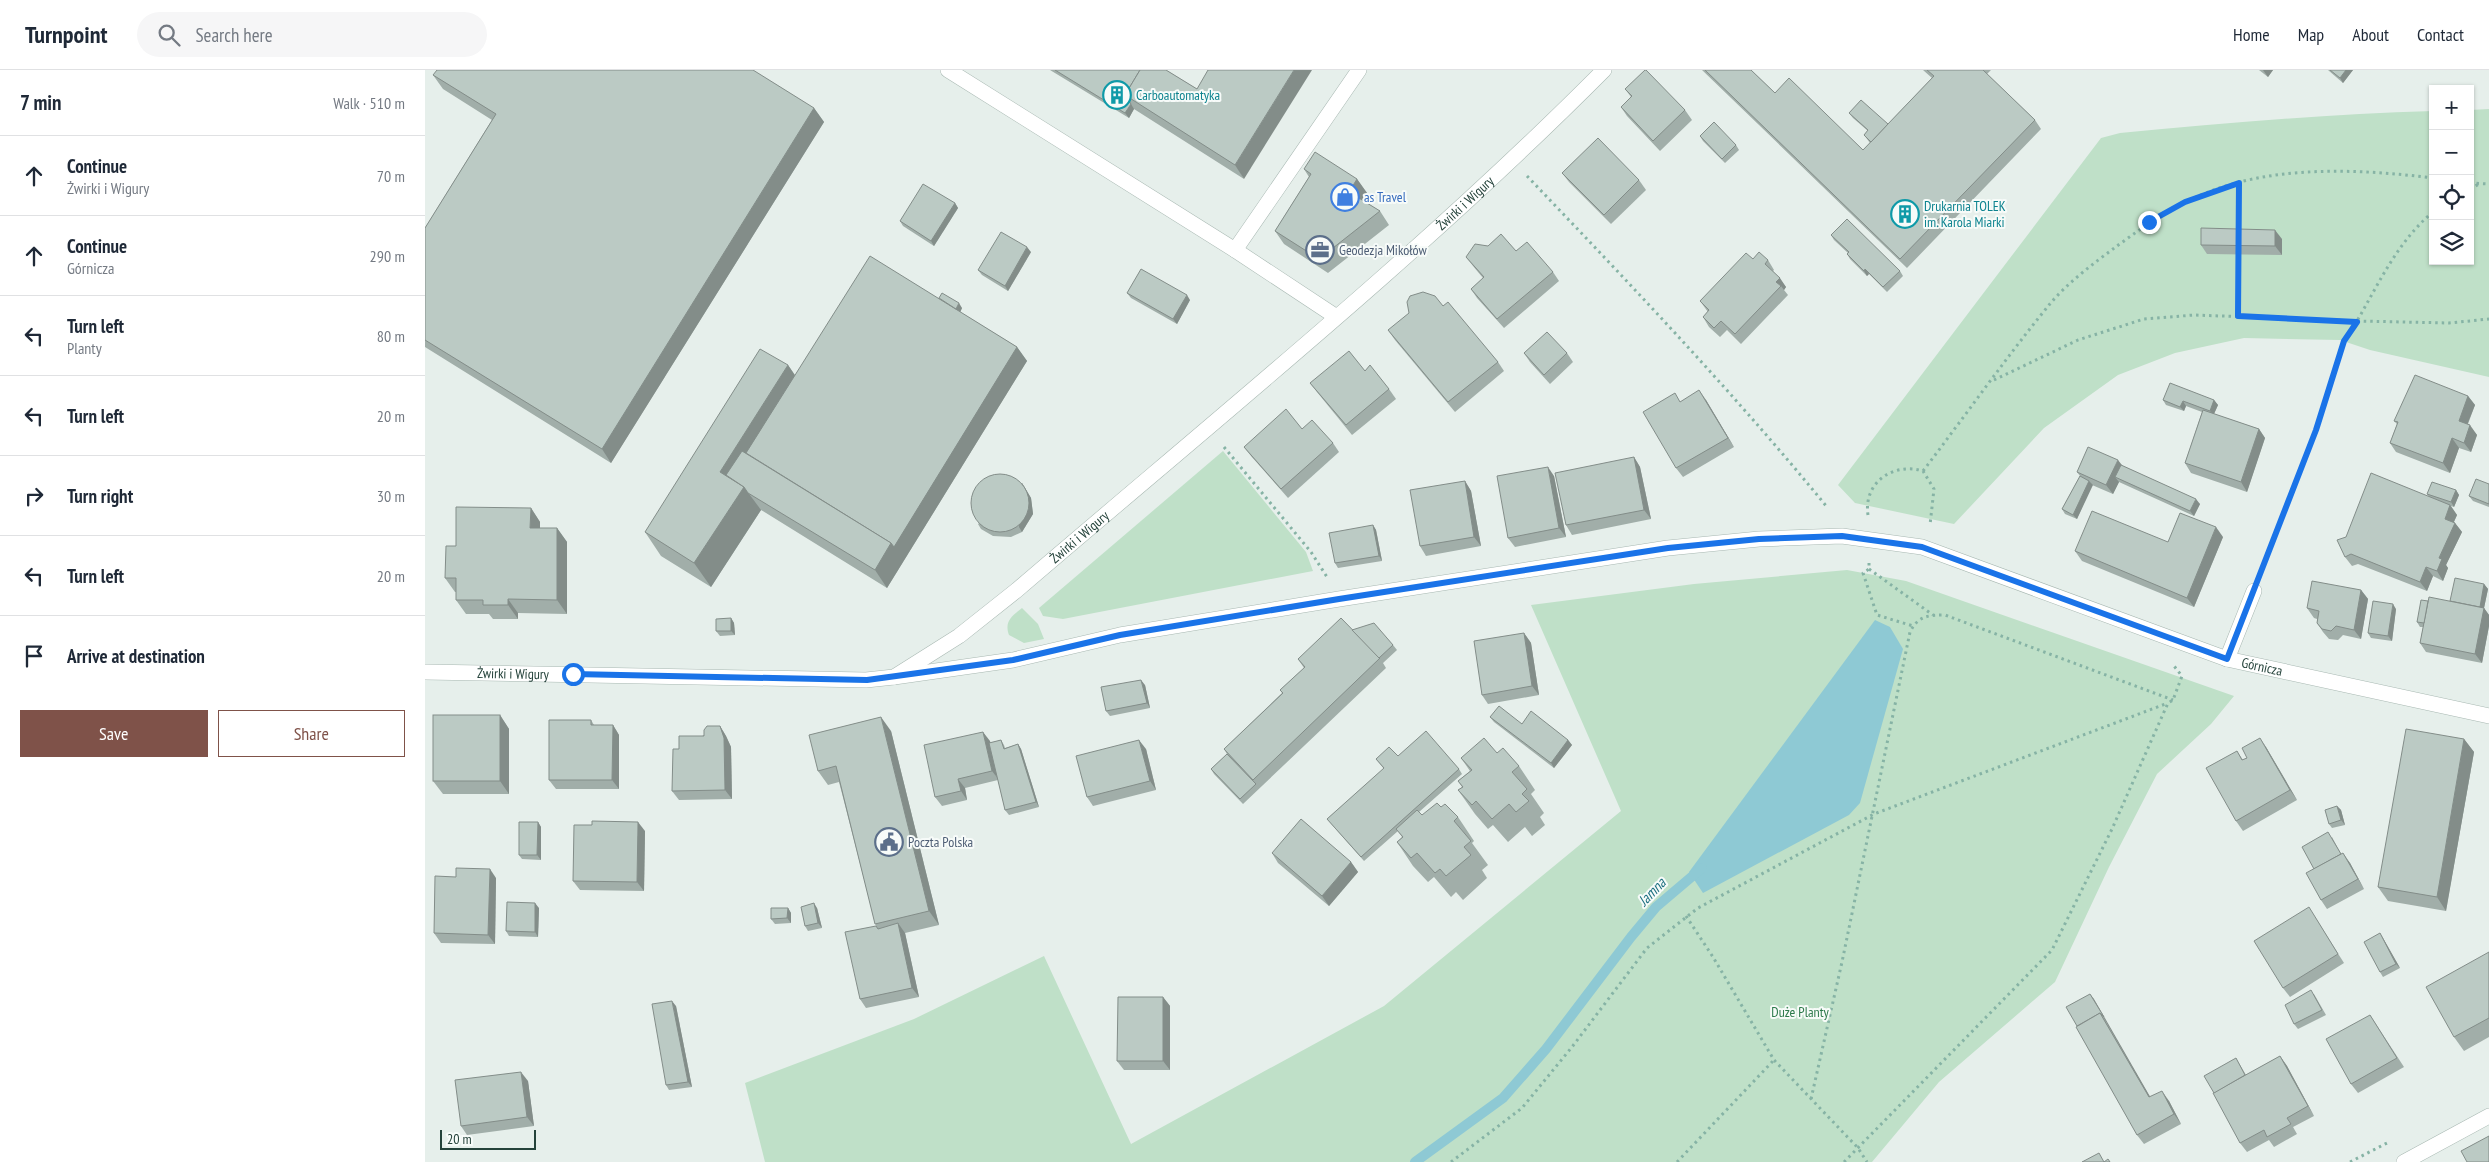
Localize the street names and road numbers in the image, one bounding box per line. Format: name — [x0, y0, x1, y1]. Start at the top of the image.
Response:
street label: Żwirki i Wigury — [1432, 172, 1498, 234]
street label: Żwirki i Wigury — [1046, 506, 1113, 567]
street label: Górnicza — [2240, 653, 2284, 680]
street label: Żwirki i Wigury — [477, 664, 550, 683]

